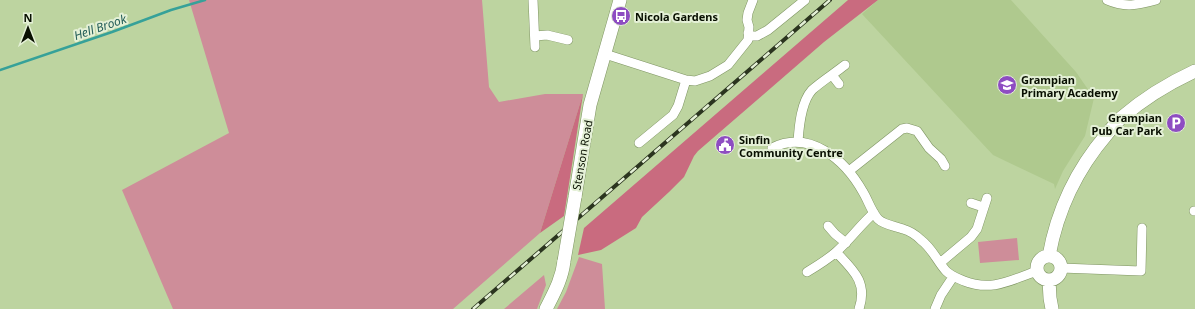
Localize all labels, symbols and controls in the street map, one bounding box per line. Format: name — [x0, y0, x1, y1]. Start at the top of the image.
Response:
bus stop icon: Nicola Gardens — [610, 5, 632, 27]
north arrow — [8, 8, 48, 48]
place label: Nicola Gardens — [635, 9, 718, 24]
text: N — [24, 10, 32, 25]
water label: Hell Brook — [71, 10, 130, 44]
place label: Grampian Primary Academy — [1021, 72, 1119, 100]
school or university icon: Grampian Primary Academy — [996, 74, 1018, 96]
place label: Grampian Pub Car Park — [1092, 110, 1162, 138]
parking icon: Grampian Pub Car Park — [1165, 112, 1187, 134]
street label: Stenson Road — [568, 119, 596, 191]
place label: Sinfin Community Centre — [739, 132, 843, 160]
public building icon: Sinfin Community Centre — [714, 134, 736, 156]

